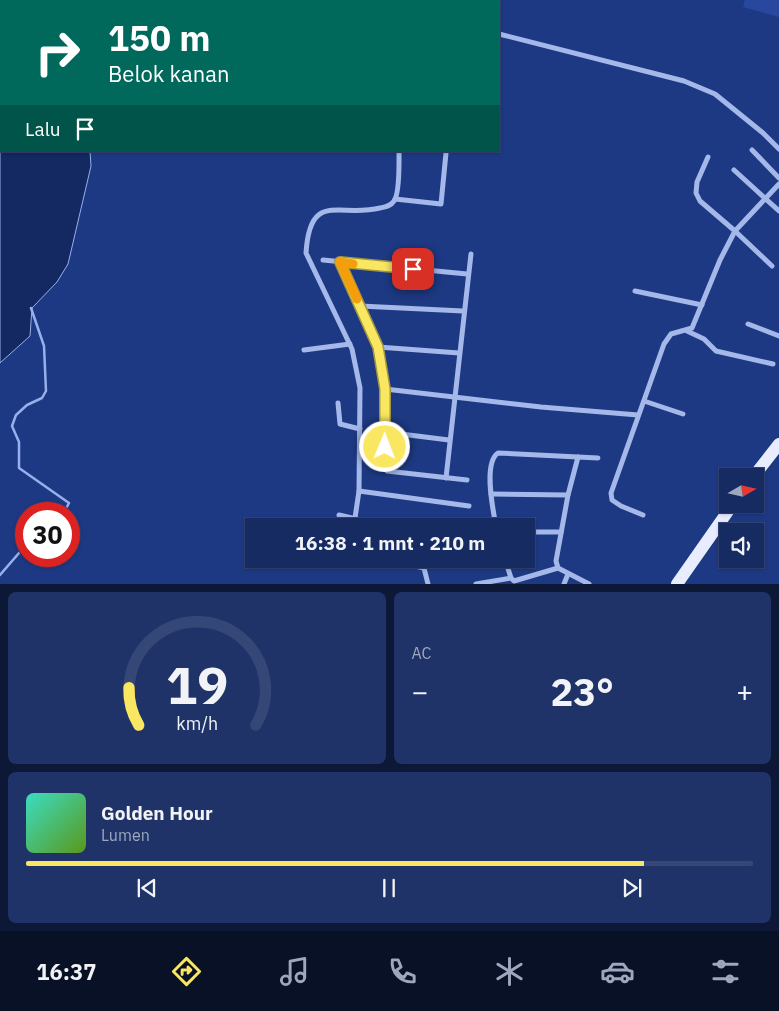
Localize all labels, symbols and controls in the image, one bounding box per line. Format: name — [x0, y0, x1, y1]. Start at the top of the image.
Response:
text: 150 m — [108, 15, 211, 61]
icon: right — [25, 20, 90, 85]
text: Belok kanan — [108, 59, 230, 88]
icon: arrive — [71, 115, 99, 143]
text: Lalu — [25, 117, 61, 141]
pin — [392, 248, 434, 290]
icon: arrive — [399, 255, 427, 283]
position arrow — [358, 420, 410, 472]
north arrow — [719, 468, 764, 512]
map controls — [719, 468, 764, 568]
speed limit sign: 30 — [15, 502, 80, 567]
button: sound — [719, 523, 764, 568]
text: 16:38 · 1 mnt · 210 m — [295, 531, 485, 555]
text: AC — [412, 643, 431, 663]
text: 19 — [166, 651, 228, 718]
text: 23° — [551, 667, 614, 716]
text: − — [412, 673, 428, 710]
text: + — [736, 673, 753, 710]
text: km/h — [176, 712, 218, 735]
text: Golden Hour — [101, 801, 213, 825]
text: Lumen — [101, 825, 150, 845]
icon: previous — [133, 874, 161, 902]
icon: pause — [375, 874, 403, 902]
icon: next — [618, 874, 646, 902]
icon: directions — [169, 954, 204, 989]
icon: music — [277, 954, 312, 989]
icon: phone — [385, 954, 420, 989]
icon: climate — [492, 954, 527, 989]
icon: car — [600, 954, 635, 989]
icon: filters — [708, 954, 743, 989]
text: 16:37 — [36, 957, 96, 986]

